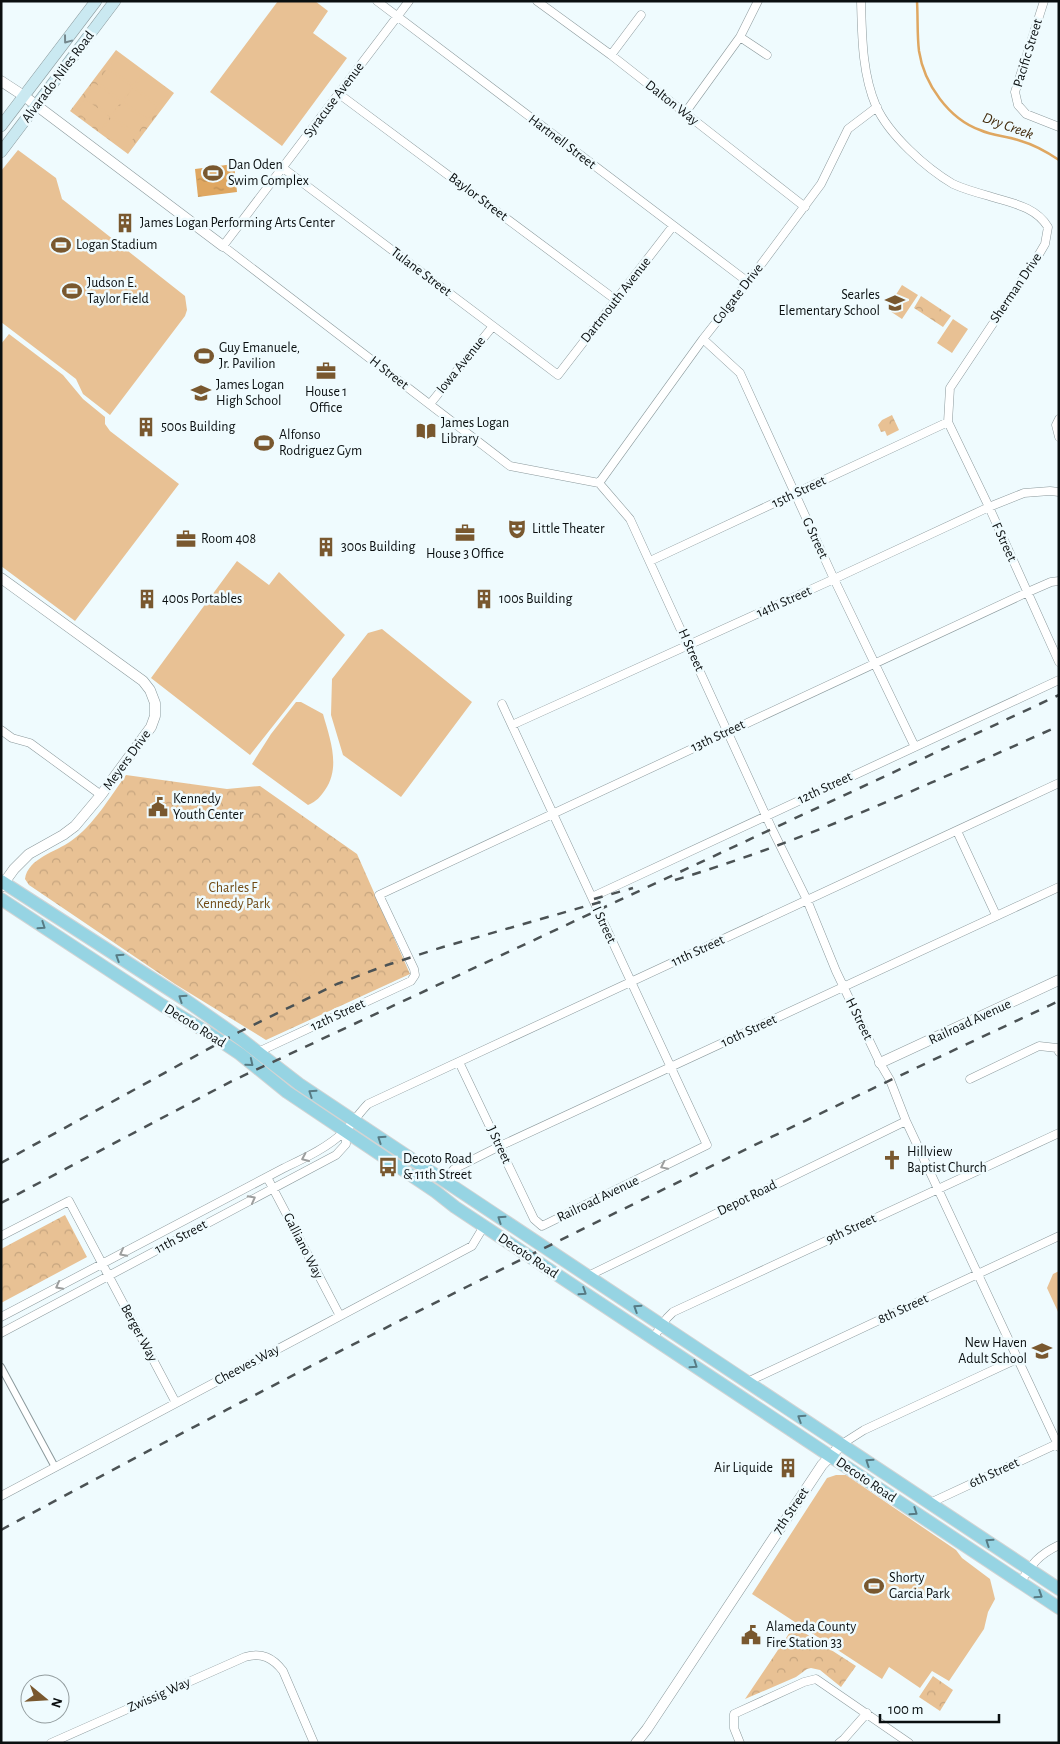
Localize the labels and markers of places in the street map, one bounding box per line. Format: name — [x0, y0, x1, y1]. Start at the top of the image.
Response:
place label: Dan Oden Swim Complex — [228, 158, 309, 188]
sports icon: Dan Oden Swim Complex — [202, 162, 224, 184]
building icon: James Logan Performing Arts Center — [114, 212, 136, 234]
place label: James Logan Performing Arts Center — [140, 216, 335, 230]
sports icon: Logan Stadium — [50, 234, 72, 256]
place label: Logan Stadium — [76, 238, 157, 252]
place label: Judson E. Taylor Field — [87, 276, 149, 306]
sports icon: Judson E. Taylor Field — [61, 280, 83, 302]
place label: Searles Elementary School — [779, 288, 880, 318]
school or university icon: Searles Elementary School — [884, 292, 906, 314]
place label: Guy Emanuele, Jr. Pavilion — [219, 341, 300, 371]
sports icon: Guy Emanuele, Jr. Pavilion — [193, 345, 215, 367]
office icon: House 1 Office — [315, 360, 337, 382]
place label: James Logan High School — [216, 378, 284, 408]
school or university icon: James Logan High School — [190, 382, 212, 404]
place label: House 1 Office — [305, 385, 347, 415]
building icon: 500s Building — [135, 416, 157, 438]
place label: James Logan Library — [441, 416, 509, 446]
place label: 500s Building — [161, 420, 235, 434]
library icon: James Logan Library — [415, 420, 437, 442]
place label: Alfonso Rodriguez Gym — [279, 428, 362, 458]
sports icon: Alfonso Rodriguez Gym — [253, 432, 275, 454]
theatre icon: Little Theater — [506, 518, 528, 540]
office icon: House 3 Office — [454, 522, 476, 544]
place label: Little Theater — [532, 522, 605, 536]
office icon: Room 408 — [175, 528, 197, 550]
place label: Room 408 — [201, 532, 256, 546]
building icon: 300s Building — [315, 536, 337, 558]
place label: 300s Building — [341, 540, 415, 554]
place label: House 3 Office — [426, 547, 504, 561]
building icon: 400s Portables — [136, 588, 158, 610]
building icon: 100s Building — [473, 588, 495, 610]
place label: 400s Portables — [162, 592, 242, 606]
place label: 100s Building — [499, 592, 572, 606]
place label: Kennedy Youth Center — [173, 792, 244, 822]
public building icon: Kennedy Youth Center — [147, 796, 169, 818]
place label: Hillview Baptist Church — [907, 1145, 987, 1175]
church icon: Hillview Baptist Church — [881, 1149, 903, 1171]
place label: Decoto Road & 11th Street — [403, 1152, 472, 1182]
bus stop icon: Decoto Road & 11th Street — [377, 1156, 399, 1178]
place label: New Haven Adult School — [958, 1336, 1027, 1366]
school or university icon: New Haven Adult School — [1031, 1340, 1053, 1362]
building icon: Air Liquide — [777, 1457, 799, 1479]
place label: Air Liquide — [714, 1461, 773, 1475]
place label: Shorty Garcia Park — [889, 1571, 950, 1601]
sports icon: Shorty Garcia Park — [863, 1575, 885, 1597]
place label: Alameda County Fire Station 33 — [766, 1620, 856, 1650]
public building icon: Alameda County Fire Station 33 — [740, 1624, 762, 1646]

